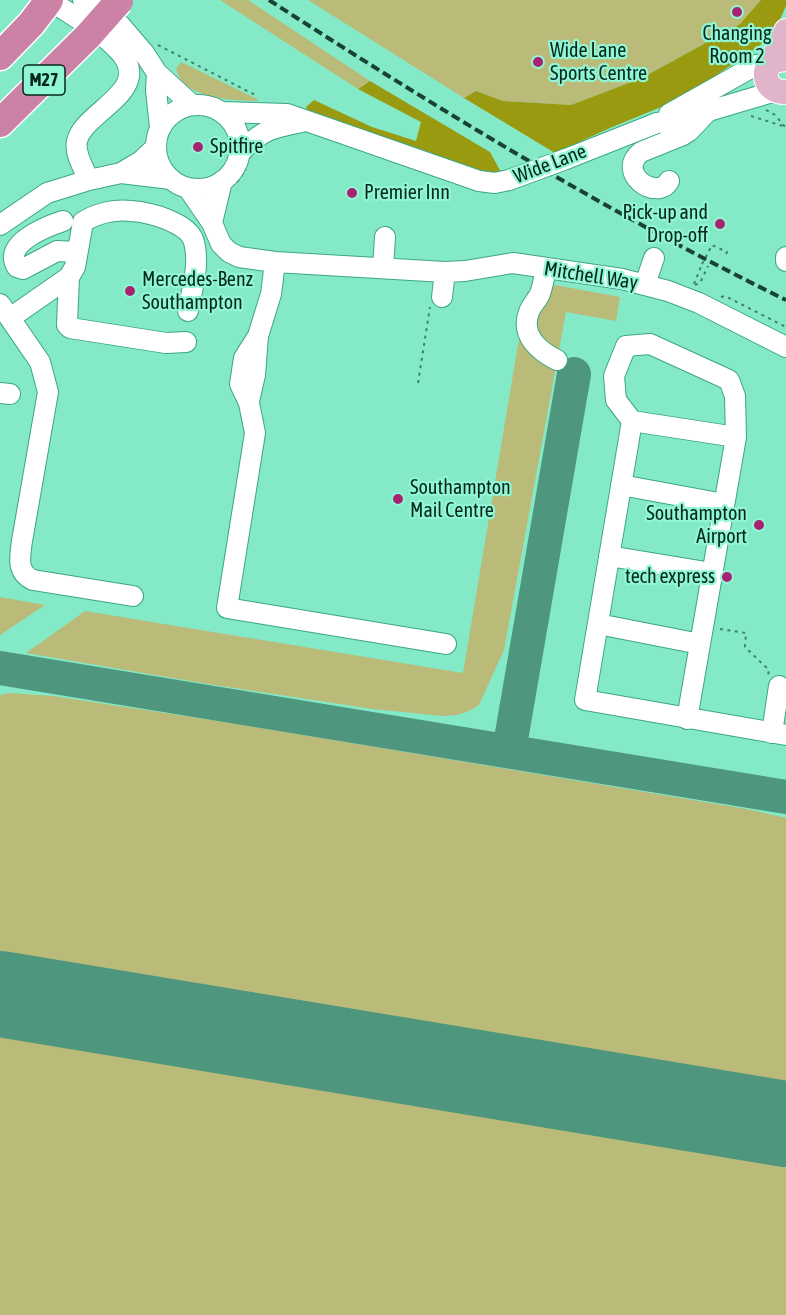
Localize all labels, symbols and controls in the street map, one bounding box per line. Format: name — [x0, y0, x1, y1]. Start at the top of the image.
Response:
marker: Changing Room 2 — [730, 5, 744, 19]
place label: Changing Room 2 — [702, 22, 772, 69]
place label: Wide Lane Sports Centre — [550, 39, 647, 86]
marker: Wide Lane Sports Centre — [531, 55, 545, 69]
road number: M27 — [23, 65, 65, 95]
place label: Spitfire — [210, 135, 263, 159]
street label: Wide Lane — [510, 139, 590, 189]
marker: Spitfire — [191, 140, 205, 154]
place label: Premier Inn — [364, 181, 450, 205]
marker: Premier Inn — [345, 186, 359, 200]
place label: Pick-up and Drop-off — [622, 201, 708, 248]
marker: Pick-up and Drop-off — [713, 217, 727, 231]
street label: Mitchell Way — [542, 257, 640, 295]
place label: Mercedes-Benz Southampton — [142, 268, 253, 315]
marker: Mercedes-Benz Southampton — [123, 284, 137, 298]
place label: Southampton Mail Centre — [410, 476, 511, 523]
marker: Southampton Mail Centre — [391, 492, 405, 506]
place label: Southampton Airport — [646, 502, 747, 549]
marker: Southampton Airport — [752, 518, 766, 532]
place label: tech express — [625, 565, 715, 589]
marker: tech express — [720, 570, 734, 584]

